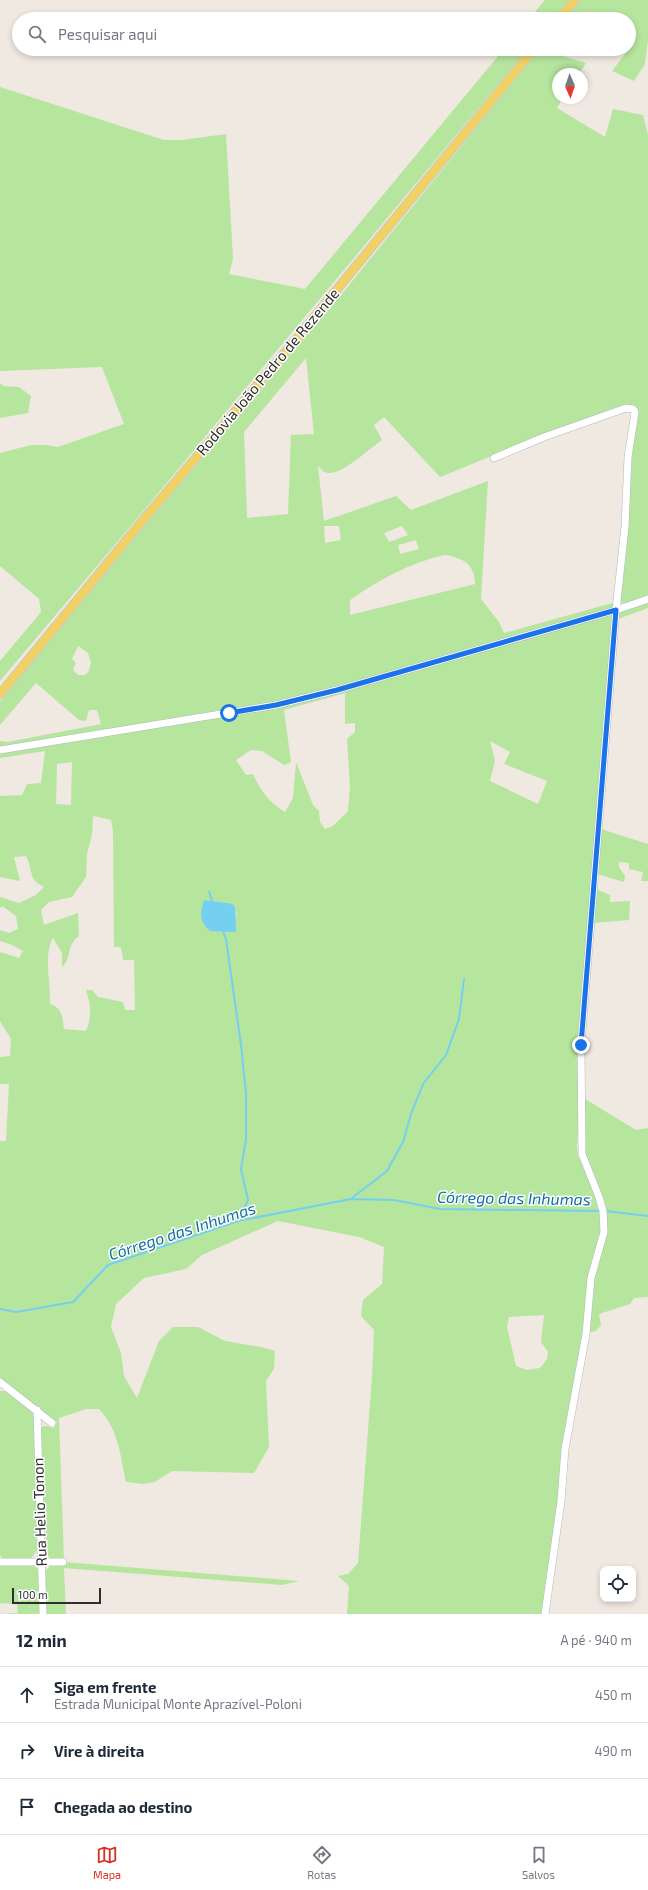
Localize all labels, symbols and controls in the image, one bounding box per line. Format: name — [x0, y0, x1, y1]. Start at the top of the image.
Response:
search box — [12, 12, 636, 56]
icon: search — [26, 23, 48, 45]
text: Pesquisar aqui — [58, 25, 157, 43]
north arrow — [552, 68, 588, 104]
street label: Rodovia João Pedro de Rezende — [192, 284, 343, 459]
route start — [220, 704, 238, 722]
route end — [572, 1036, 590, 1054]
water label: Córrego das Inhumas — [437, 1187, 591, 1208]
water label: Córrego das Inhumas — [106, 1198, 258, 1263]
street label: Rua Helio Tonon — [28, 1457, 50, 1567]
map controls — [600, 1566, 636, 1602]
button: locate — [600, 1566, 636, 1602]
scale bar — [12, 1586, 101, 1605]
text: 100 m — [18, 1588, 48, 1601]
text: 12 min — [16, 1630, 67, 1650]
text: A pé · 940 m — [560, 1632, 632, 1648]
text: Siga em frente — [54, 1678, 156, 1696]
icon: ahead — [16, 1684, 38, 1706]
text: 450 m — [595, 1687, 632, 1703]
text: Estrada Municipal Monte Aprazível-Poloni — [54, 1696, 302, 1712]
icon: right — [16, 1740, 38, 1762]
text: Vire à direita — [54, 1742, 144, 1760]
text: 490 m — [594, 1743, 632, 1759]
icon: arrive — [16, 1796, 38, 1818]
text: Chegada ao destino — [54, 1798, 192, 1816]
tab: Mapa — [93, 1844, 121, 1881]
tab: Rotas — [307, 1844, 336, 1881]
tab: Salvos — [522, 1844, 555, 1881]

